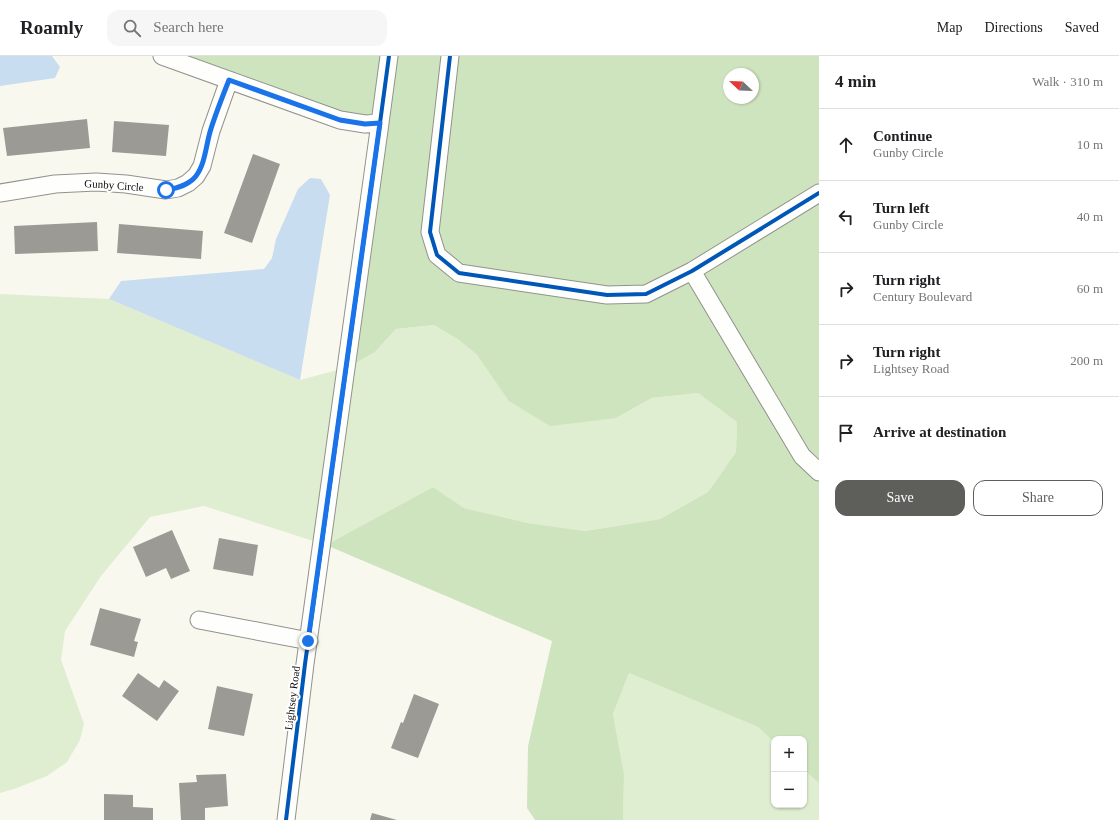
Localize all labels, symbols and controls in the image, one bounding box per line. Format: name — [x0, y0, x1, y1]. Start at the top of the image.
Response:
search box — [107, 10, 387, 46]
text: Roamly — [20, 17, 83, 38]
icon: search — [121, 17, 143, 39]
text: Search here — [153, 19, 224, 35]
text: Map — [937, 20, 962, 35]
text: Directions — [984, 20, 1043, 35]
text: Saved — [1065, 20, 1099, 35]
north arrow — [723, 68, 759, 104]
text: 4 min — [835, 72, 876, 91]
text: Walk · 310 m — [1032, 74, 1103, 89]
text: Continue — [873, 128, 932, 144]
icon: ahead — [835, 134, 857, 156]
text: 10 m — [1077, 137, 1103, 152]
text: Gunby Circle — [873, 145, 943, 160]
street label: Gunby Circle — [84, 177, 144, 193]
route start — [157, 181, 175, 199]
text: Turn left — [873, 200, 930, 216]
icon: left — [835, 206, 857, 228]
text: 40 m — [1077, 209, 1103, 224]
text: Gunby Circle — [873, 217, 943, 232]
text: Turn right — [873, 272, 940, 288]
icon: right — [835, 278, 857, 300]
text: 60 m — [1077, 281, 1103, 296]
text: Century Boulevard — [873, 289, 972, 304]
text: Turn right — [873, 344, 940, 360]
icon: right — [835, 350, 857, 372]
text: 200 m — [1070, 353, 1103, 368]
text: Lightsey Road — [873, 361, 949, 376]
icon: arrive — [835, 422, 857, 444]
text: Arrive at destination — [873, 424, 1006, 440]
button: Save — [835, 480, 965, 516]
button: Share — [973, 480, 1103, 516]
route end — [299, 632, 317, 650]
street label: Lightsey Road — [282, 665, 302, 731]
map controls — [771, 736, 807, 808]
button: + — [771, 736, 807, 772]
button: − — [771, 772, 807, 808]

